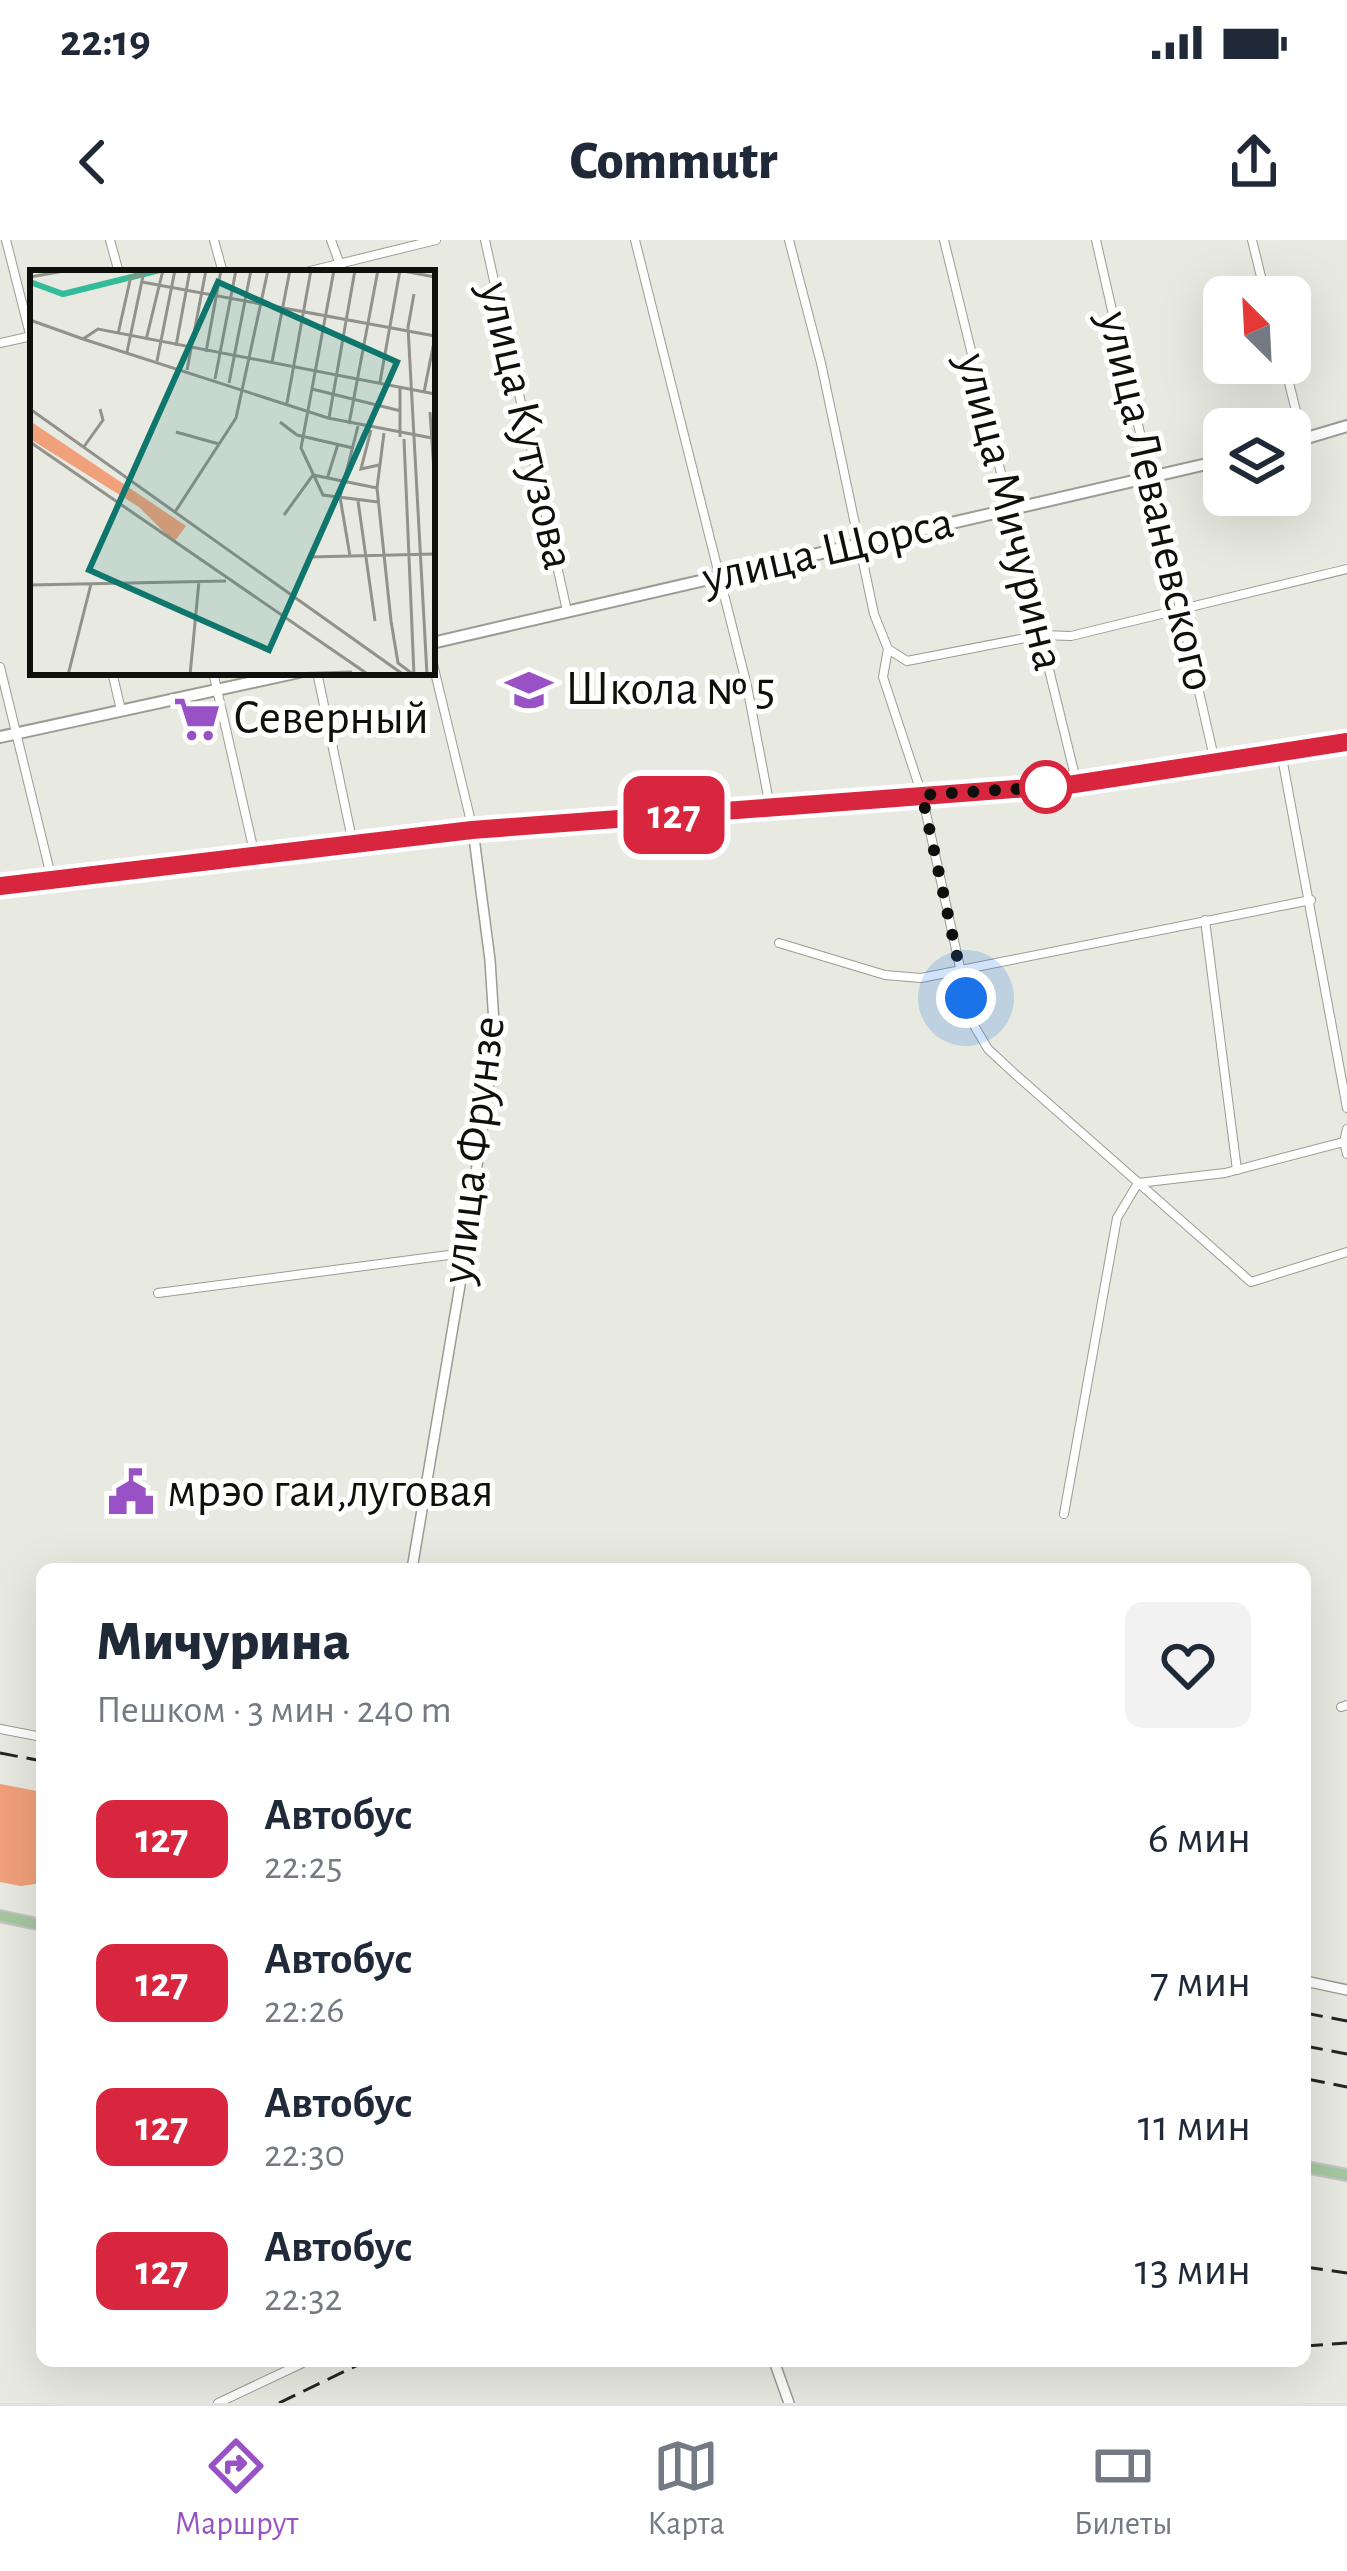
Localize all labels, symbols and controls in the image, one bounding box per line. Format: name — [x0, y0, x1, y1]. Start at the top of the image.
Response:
text: 22:19 — [60, 19, 151, 64]
icon: back — [60, 129, 126, 195]
icon: share — [1221, 129, 1287, 195]
text: Commutr — [570, 135, 777, 189]
inset map — [30, 270, 435, 675]
north arrow — [1203, 276, 1311, 384]
map controls — [1203, 276, 1311, 516]
street label: улица Кутузова — [469, 277, 582, 574]
street label: улица Леваневского — [1089, 306, 1223, 695]
street label: улица Мичурина — [947, 347, 1073, 676]
button: layers — [1203, 408, 1311, 516]
street label: улица Щорса — [697, 499, 958, 603]
school or university icon: Школа № 5 — [504, 665, 554, 715]
place label: Школа № 5 — [565, 666, 775, 714]
supermarket icon: Северный — [172, 694, 222, 744]
place label: Северный — [233, 695, 429, 743]
unlabelled marker — [1021, 762, 1071, 812]
line badge: 127 — [605, 776, 743, 854]
text: 127 — [647, 794, 701, 836]
your location — [936, 968, 996, 1028]
street label: улица Фрунзе — [434, 1014, 514, 1287]
public building icon: мрэо гаи,луговая — [106, 1467, 156, 1517]
place label: мрэо гаи,луговая — [167, 1468, 494, 1516]
button: heart — [1125, 1602, 1251, 1728]
text: Мичурина — [96, 1613, 350, 1670]
text: Пешком · 3 мин · 240 m — [96, 1691, 452, 1730]
text: Автобус — [264, 1793, 413, 1838]
text: 6 мин — [1148, 1816, 1251, 1861]
text: 127 — [135, 1818, 189, 1860]
text: 22:25 — [264, 1847, 342, 1886]
text: Автобус — [264, 1937, 413, 1982]
text: 7 мин — [1150, 1960, 1251, 2005]
text: 127 — [135, 1962, 189, 2004]
text: 22:26 — [264, 1991, 345, 2030]
text: Автобус — [264, 2081, 413, 2126]
text: 11 мин — [1138, 2104, 1251, 2149]
text: 127 — [135, 2106, 189, 2148]
text: 22:30 — [264, 2135, 345, 2174]
text: Автобус — [264, 2225, 413, 2270]
text: 13 мин — [1135, 2248, 1251, 2293]
text: 127 — [135, 2250, 189, 2292]
text: 22:32 — [264, 2279, 342, 2318]
tab: Маршрут — [174, 2433, 298, 2545]
tab: Карта — [647, 2433, 725, 2545]
tab: Билеты — [1074, 2433, 1173, 2545]

